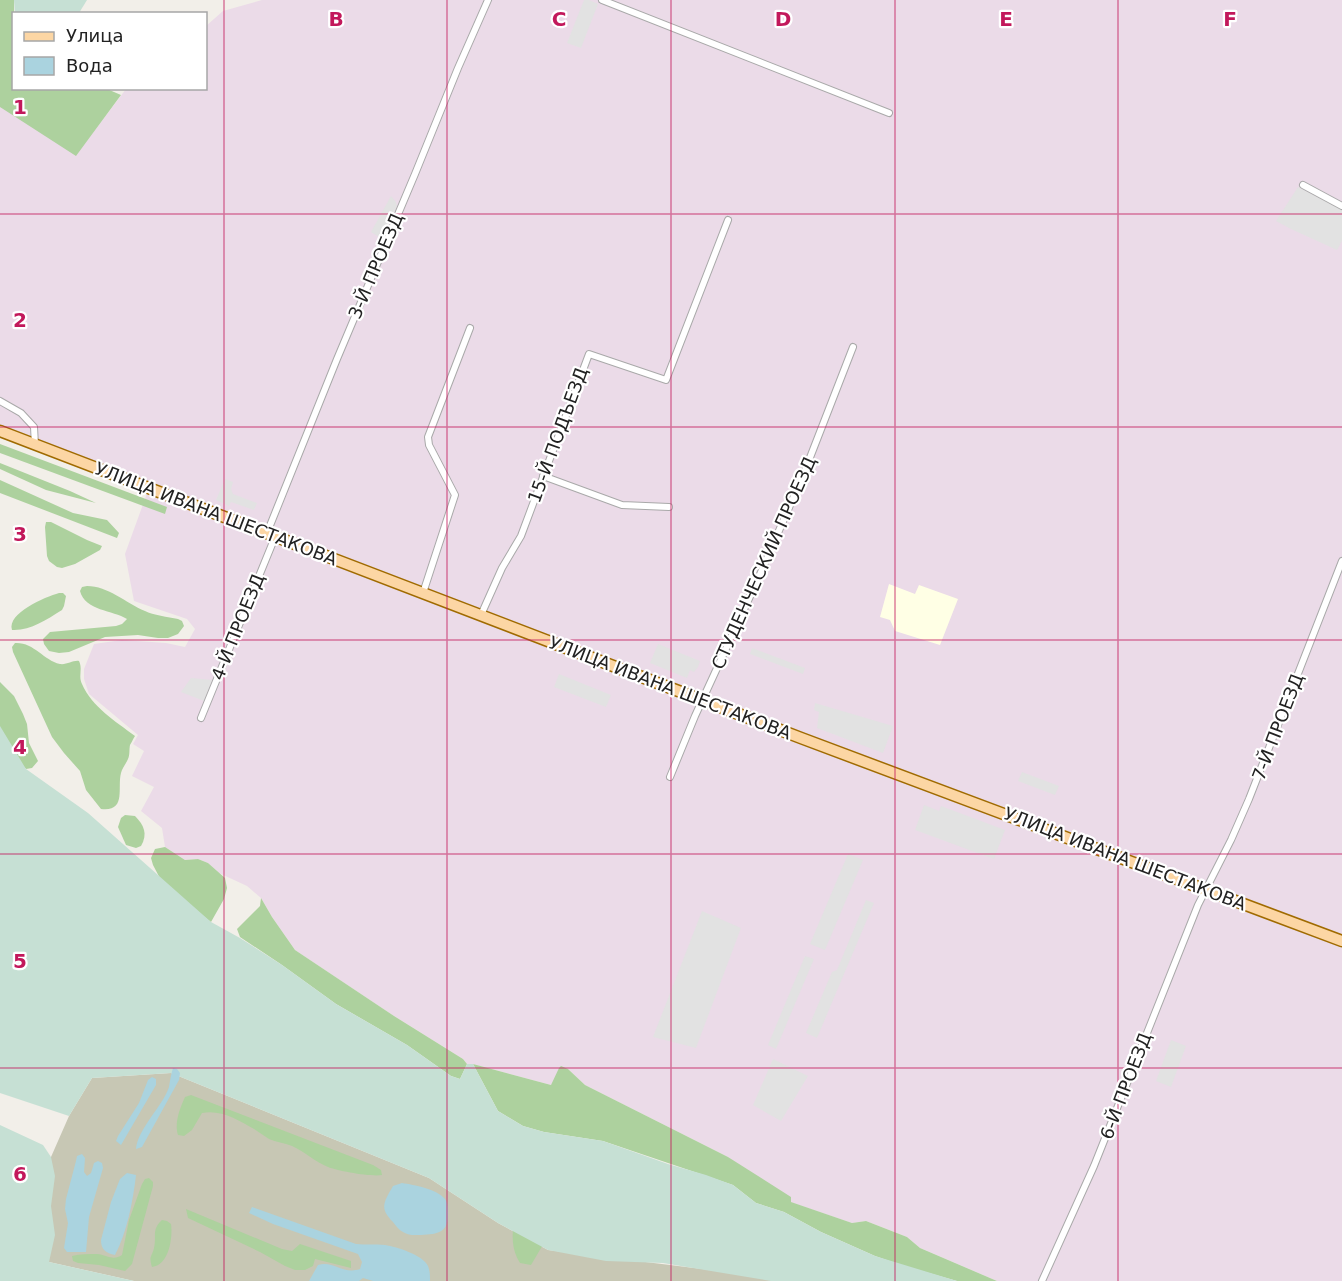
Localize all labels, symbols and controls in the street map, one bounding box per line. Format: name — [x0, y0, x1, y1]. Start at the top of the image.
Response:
text: B — [328, 7, 344, 31]
text: C — [552, 7, 566, 31]
text: D — [775, 7, 791, 31]
text: E — [999, 7, 1013, 31]
text: F — [1223, 7, 1237, 31]
legend — [12, 12, 207, 90]
text: Улица — [66, 25, 123, 46]
text: Вода — [66, 55, 113, 76]
text: 1 — [13, 95, 27, 119]
street label: 3-Й ПРОЕЗД — [344, 210, 407, 322]
text: 2 — [13, 308, 27, 332]
street label: 15-Й ПОДЪЕЗД — [523, 364, 592, 505]
street label: СТУДЕНЧЕСКИЙ ПРОЕЗД — [707, 453, 820, 672]
street label: УЛИЦА ИВАНА ШЕСТАКОВА — [92, 458, 341, 570]
text: 3 — [13, 522, 27, 546]
street label: 4-Й ПРОЕЗД — [207, 571, 268, 683]
street label: УЛИЦА ИВАНА ШЕСТАКОВА — [546, 632, 795, 744]
street label: 7-Й ПРОЕЗД — [1248, 670, 1308, 783]
text: 4 — [13, 735, 27, 759]
street label: УЛИЦА ИВАНА ШЕСТАКОВА — [1001, 803, 1250, 915]
text: 5 — [13, 949, 27, 973]
street label: 6-Й ПРОЕЗД — [1096, 1029, 1156, 1142]
text: 6 — [13, 1162, 27, 1186]

